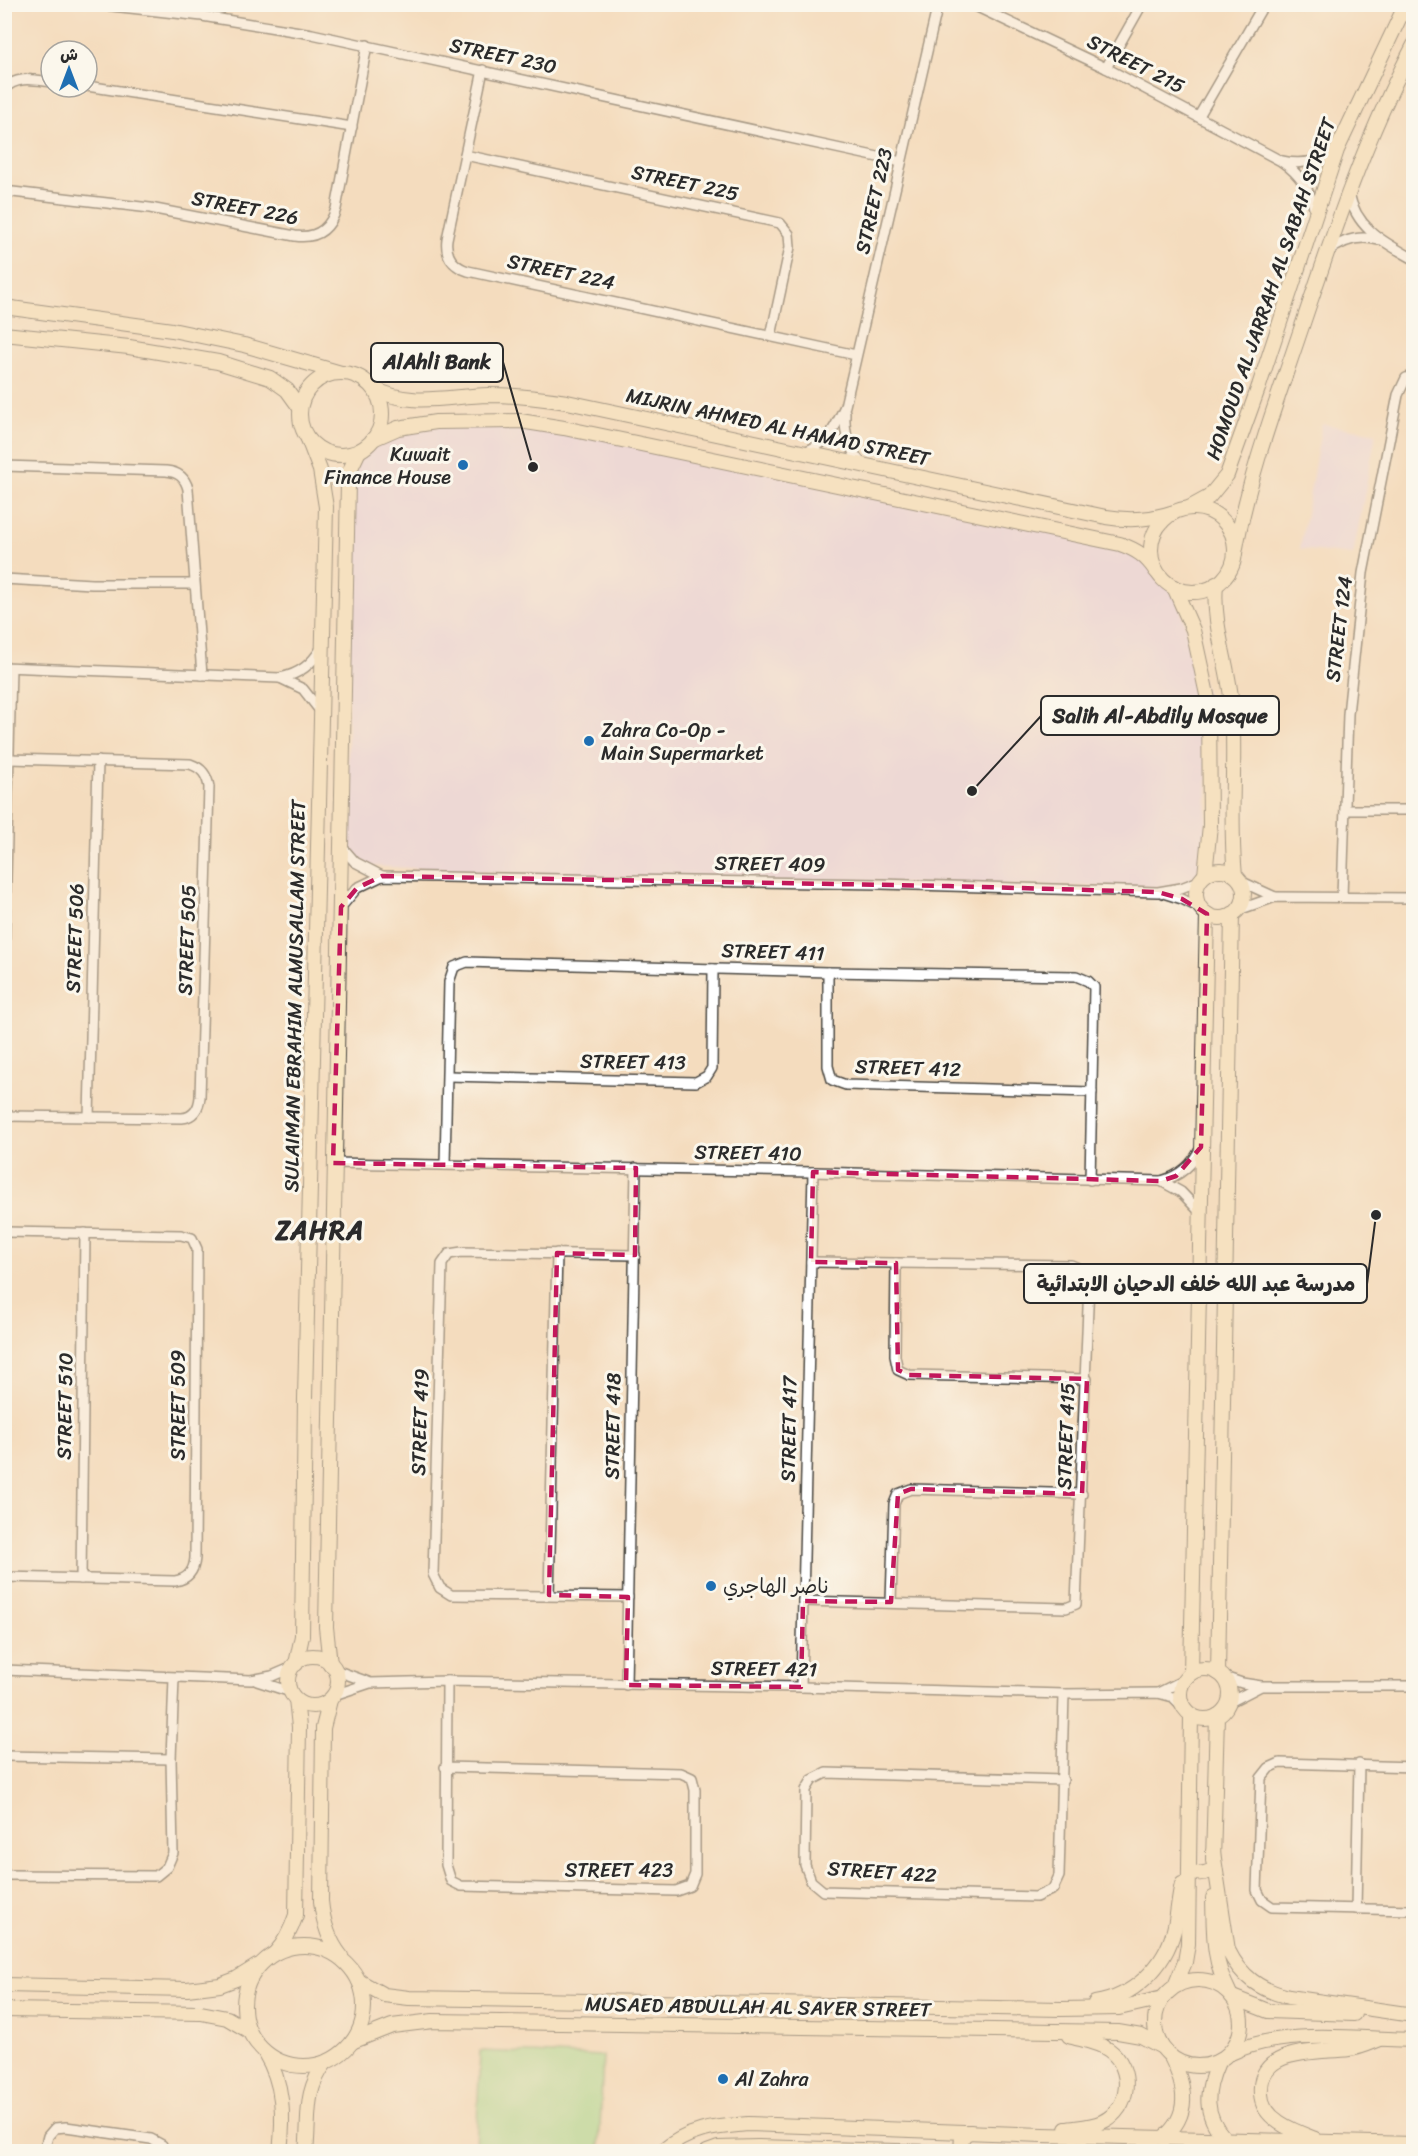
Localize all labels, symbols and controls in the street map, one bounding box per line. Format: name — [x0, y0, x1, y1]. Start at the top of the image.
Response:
street label: STREET 215 — [1081, 24, 1191, 104]
street label: STREET 230 — [446, 28, 560, 84]
north arrow — [39, 39, 99, 99]
text: ش — [60, 40, 78, 69]
street label: HOMOUD AL JARRAH AL SABAH STREET — [1196, 111, 1347, 465]
street label: STREET 223 — [845, 145, 903, 257]
street label: STREET 225 — [628, 155, 742, 211]
street label: STREET 226 — [189, 181, 301, 235]
street label: STREET 224 — [504, 244, 618, 300]
callout: AlAhli Bank — [371, 343, 503, 382]
text: AlAhli Bank — [382, 343, 492, 381]
street label: MIJRIN AHMED AL HAMAD STREET — [623, 378, 934, 477]
place label: Kuwait Finance House — [324, 437, 451, 495]
marker: Kuwait Finance House — [456, 458, 470, 472]
street label: STREET 124 — [1315, 574, 1363, 684]
callout: Salih Al-Abdily Mosque — [1041, 696, 1279, 735]
text: Salih Al-Abdily Mosque — [1051, 697, 1268, 735]
place label: Zahra Co-Op - Main Supermarket — [601, 713, 764, 771]
marker: Zahra Co-Op - Main Supermarket — [582, 734, 596, 748]
street label: SULAIMAN EBRAHIM ALMUSALLAM STREET — [274, 798, 316, 1193]
street label: STREET 409 — [714, 846, 826, 882]
street label: STREET 506 — [56, 883, 94, 993]
street label: STREET 505 — [168, 884, 206, 996]
street label: STREET 411 — [721, 933, 825, 971]
street label: STREET 413 — [580, 1044, 686, 1080]
street label: STREET 412 — [854, 1049, 962, 1087]
street label: STREET 410 — [694, 1135, 802, 1171]
district label: ZAHRA — [274, 1207, 365, 1253]
callout: مدرسة عبد الله خلف الدحيان الابتدائية — [1024, 1264, 1367, 1303]
text: مدرسة عبد الله خلف الدحيان الابتدائية — [1037, 1265, 1355, 1303]
street label: STREET 509 — [161, 1350, 196, 1460]
street label: STREET 510 — [47, 1352, 83, 1460]
street label: STREET 419 — [401, 1368, 439, 1476]
street label: STREET 418 — [595, 1372, 631, 1480]
street label: STREET 417 — [771, 1374, 807, 1482]
street label: STREET 415 — [1047, 1382, 1085, 1490]
place label: ناصر الهاجري — [723, 1569, 830, 1604]
marker: ناصر الهاجري — [704, 1579, 718, 1593]
street label: STREET 421 — [711, 1651, 817, 1687]
street label: STREET 422 — [826, 1851, 938, 1893]
street label: STREET 423 — [565, 1853, 673, 1888]
street label: MUSAED ABDULLAH AL SAYER STREET — [585, 1986, 933, 2028]
place label: Al Zahra — [734, 2062, 810, 2097]
marker: Al Zahra — [716, 2072, 730, 2086]

